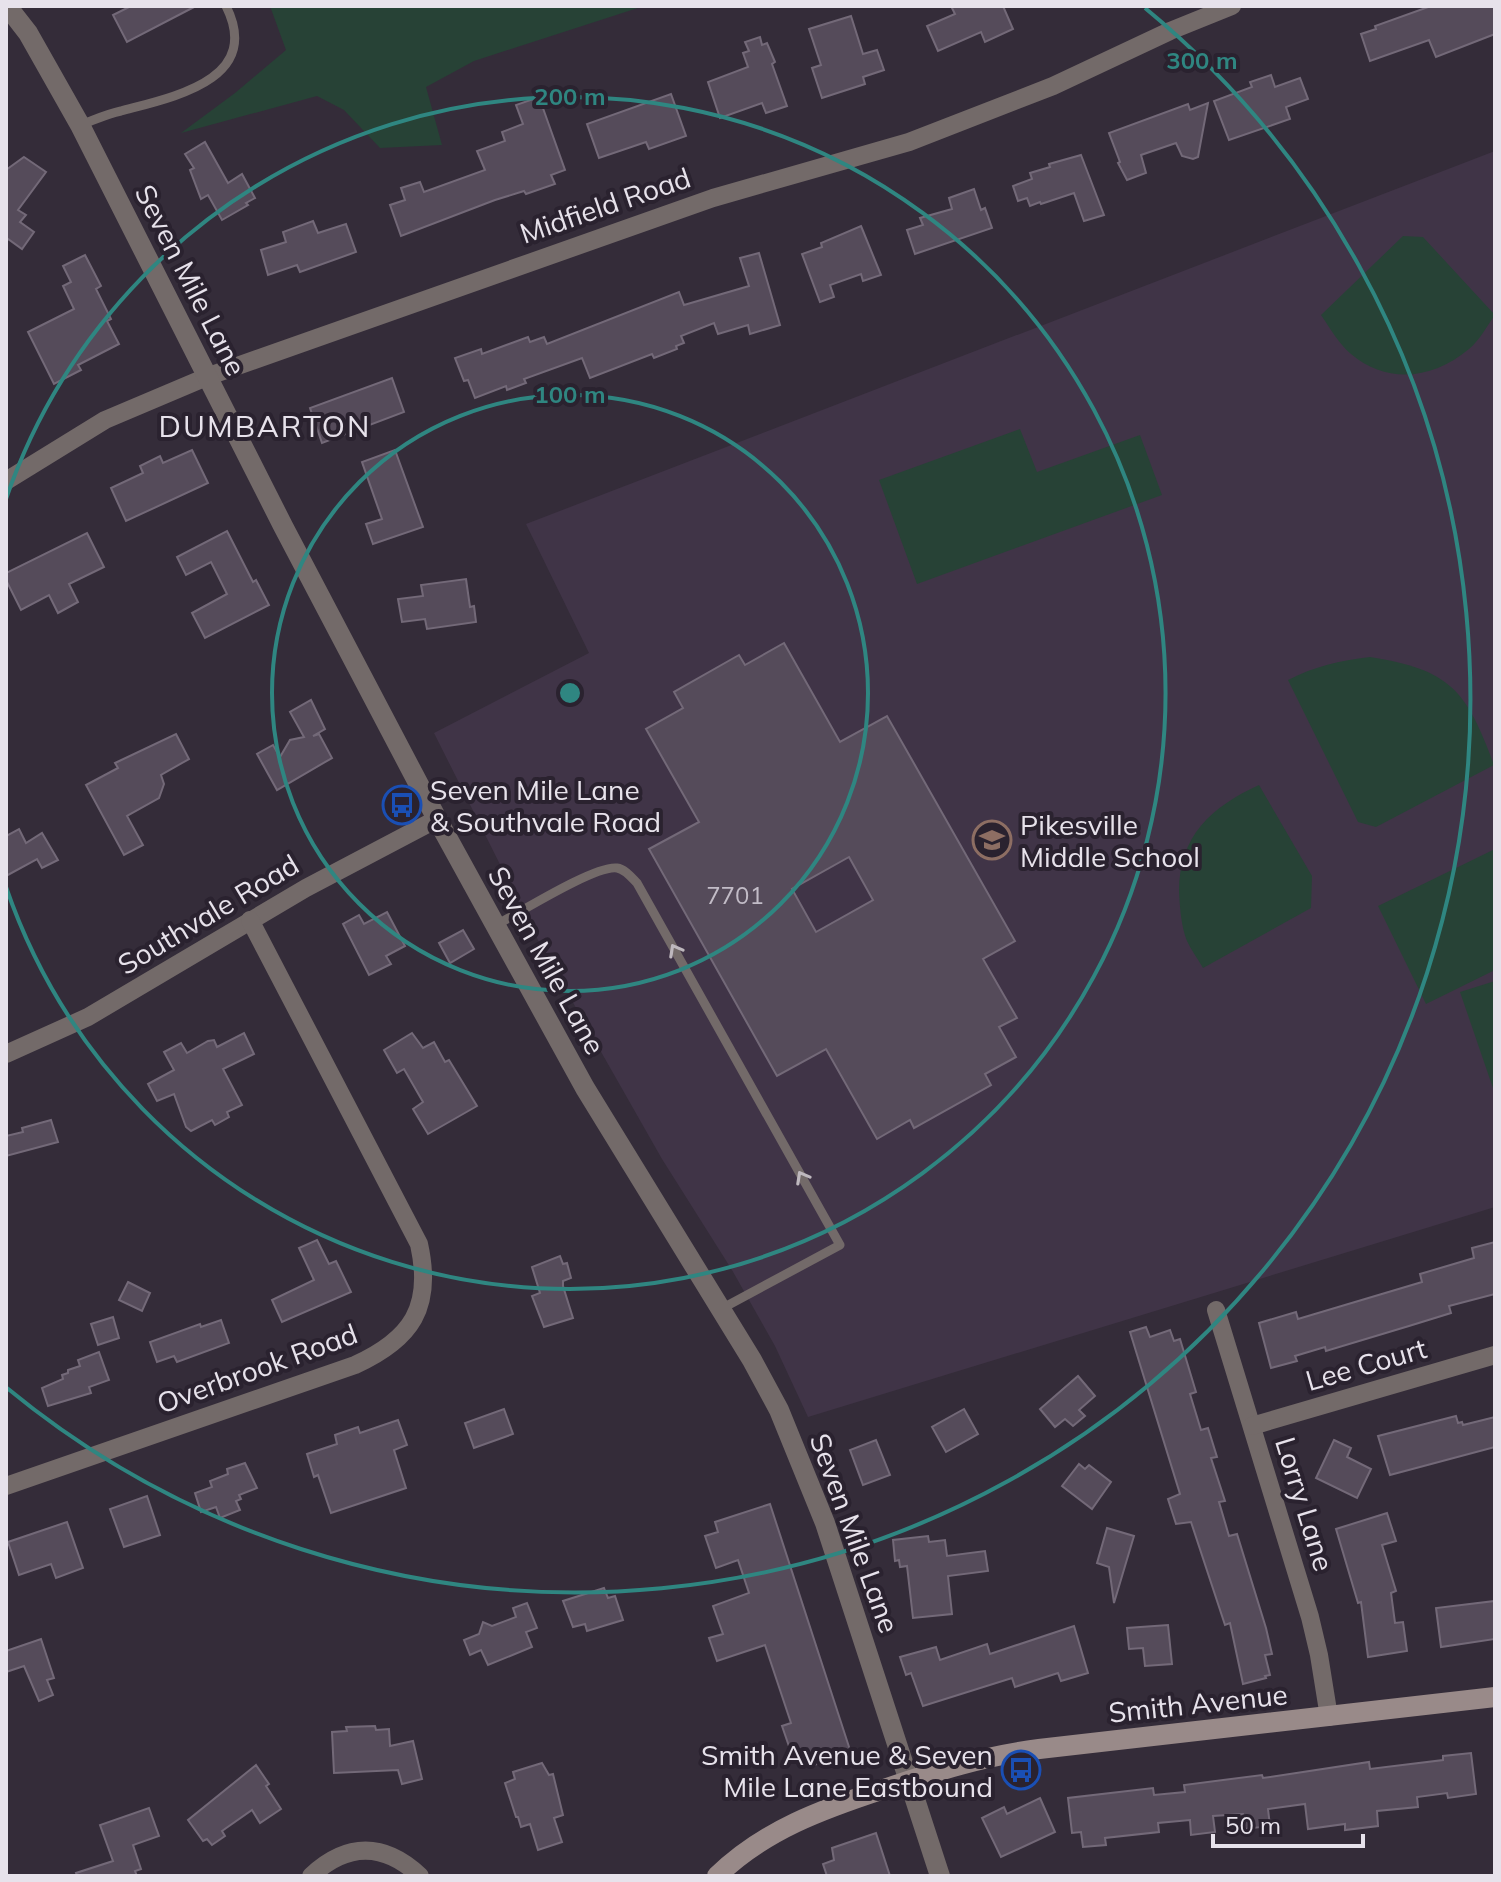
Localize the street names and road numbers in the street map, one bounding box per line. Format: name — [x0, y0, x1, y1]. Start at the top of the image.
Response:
street label: Midfield Road — [515, 159, 695, 251]
street label: Seven Mile Lane — [128, 179, 254, 381]
street label: Southvale Road — [111, 846, 305, 982]
street label: Seven Mile Lane — [481, 860, 613, 1060]
street label: Overbrook Road — [152, 1316, 362, 1420]
street label: Lee Court — [1302, 1330, 1431, 1398]
street label: Seven Mile Lane — [803, 1428, 907, 1638]
street label: Lorry Lane — [1268, 1433, 1342, 1575]
street label: Smith Avenue — [1107, 1676, 1289, 1730]

